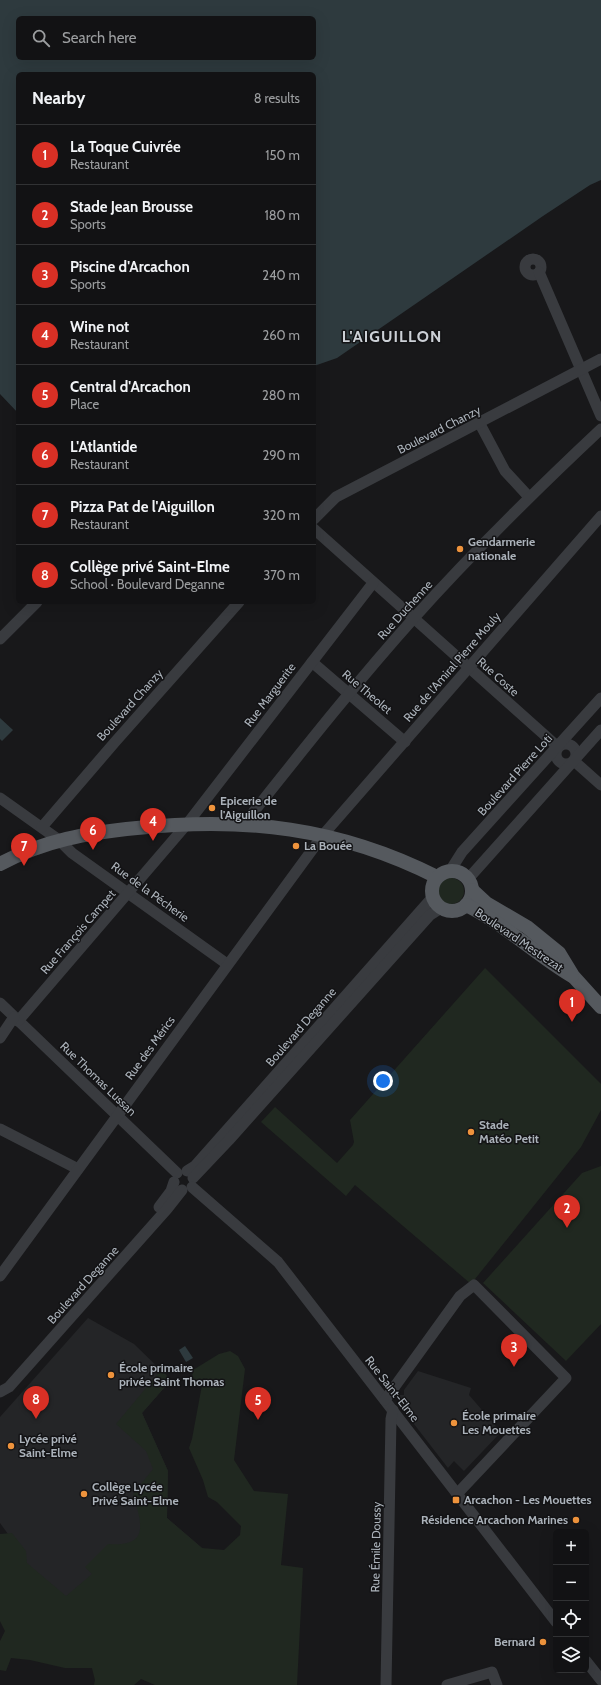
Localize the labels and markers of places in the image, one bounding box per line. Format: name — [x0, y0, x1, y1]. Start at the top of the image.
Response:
place label: Gendarmerie nationale — [468, 534, 535, 563]
marker: Gendarmerie nationale — [455, 544, 465, 554]
place label: Epicerie de l'Aiguillon — [220, 793, 277, 822]
marker: Epicerie de l'Aiguillon — [207, 803, 217, 813]
pin: 4 — [140, 808, 166, 841]
pin: 6 — [80, 817, 106, 850]
pin: 7 — [11, 833, 37, 866]
place label: La Bouée — [304, 838, 352, 853]
marker: La Bouée — [291, 841, 301, 851]
pin: 1 — [559, 989, 585, 1022]
place label: Stade Matéo Petit — [479, 1117, 539, 1146]
marker: Stade Matéo Petit — [466, 1127, 476, 1137]
pin: 2 — [554, 1195, 580, 1228]
pin: 3 — [501, 1334, 527, 1367]
place label: École primaire privée Saint Thomas — [119, 1360, 224, 1389]
marker: École primaire privée Saint Thomas — [106, 1370, 116, 1380]
pin: 8 — [23, 1386, 49, 1419]
pin: 5 — [245, 1387, 271, 1420]
place label: École primaire Les Mouettes — [462, 1408, 536, 1437]
marker: École primaire Les Mouettes — [449, 1418, 459, 1428]
place label: Lycée privé Saint-Elme — [19, 1431, 77, 1460]
marker: Lycée privé Saint-Elme — [6, 1441, 16, 1451]
place label: Collège Lycée Privé Saint-Elme — [92, 1479, 179, 1508]
marker: Collège Lycée Privé Saint-Elme — [79, 1489, 89, 1499]
place label: Arcachon - Les Mouettes — [464, 1492, 592, 1507]
marker: Arcachon - Les Mouettes — [451, 1495, 461, 1505]
place label: Résidence Arcachon Marines — [421, 1512, 568, 1527]
marker: Résidence Arcachon Marines — [571, 1515, 581, 1525]
place label: Bernard — [494, 1634, 535, 1649]
marker: Bernard — [538, 1637, 548, 1647]

